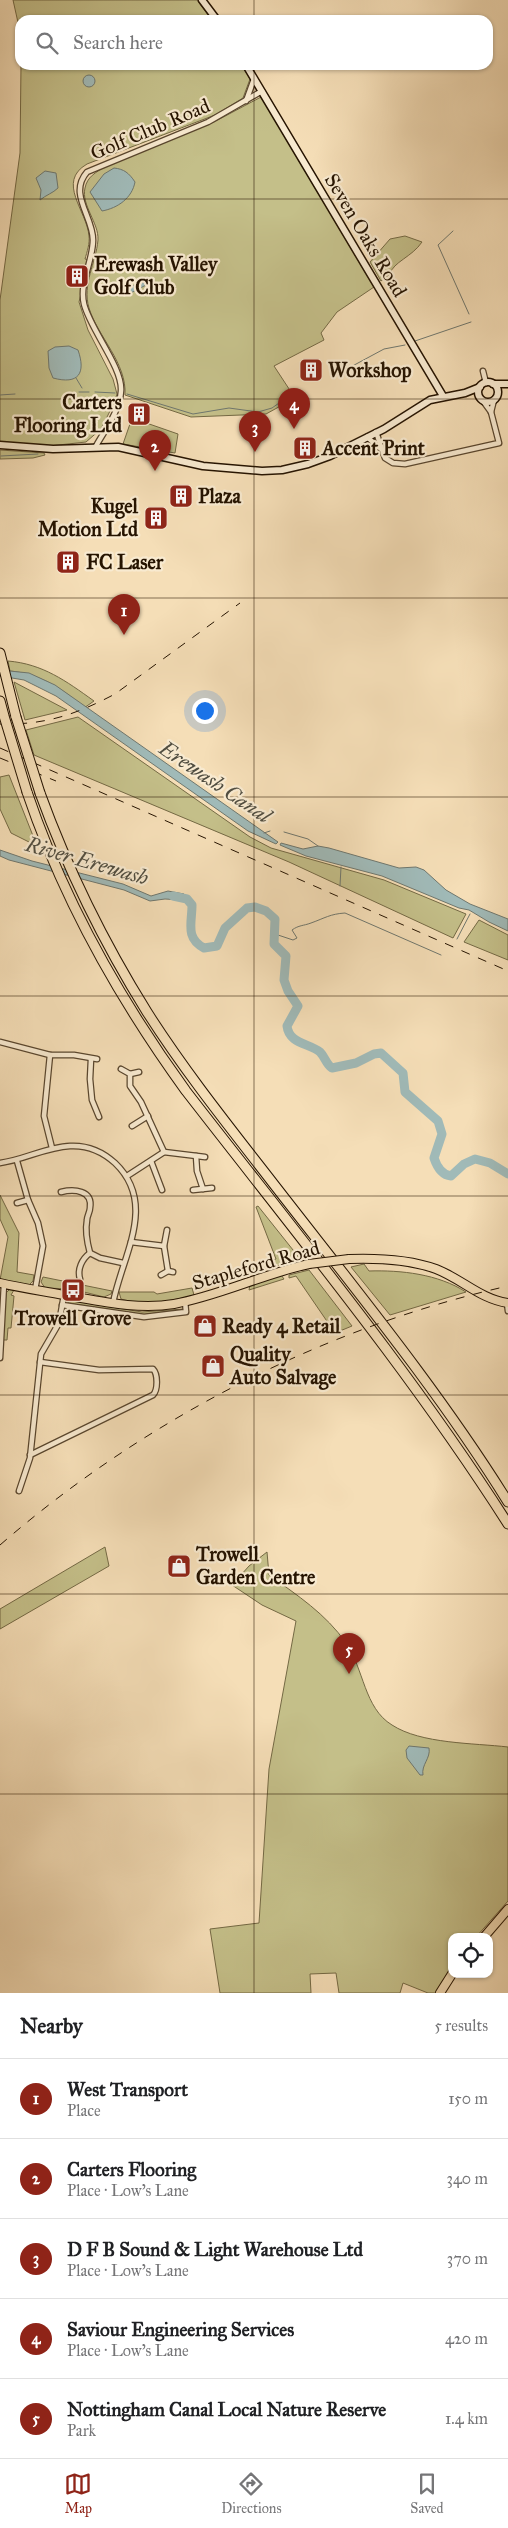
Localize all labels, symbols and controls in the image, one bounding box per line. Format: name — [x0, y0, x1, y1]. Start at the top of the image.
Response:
search box — [15, 15, 493, 70]
icon: search — [33, 29, 61, 57]
text: Search here — [73, 31, 163, 54]
street label: Golf Club Road — [87, 93, 213, 165]
street label: Seven Oaks Road — [320, 169, 412, 301]
place label: Erewash Valley Golf Club — [94, 252, 219, 299]
building icon: Erewash Valley Golf Club — [64, 263, 90, 289]
building icon: Workshop — [298, 357, 324, 383]
place label: Workshop — [328, 358, 412, 383]
pin: 4 — [278, 388, 310, 429]
place label: Carters Flooring Ltd — [14, 390, 123, 438]
building icon: Carters Flooring Ltd — [126, 401, 152, 427]
pin: 3 — [239, 411, 271, 452]
pin: 2 — [139, 430, 171, 471]
building icon: Accent Print — [292, 435, 318, 461]
place label: Accent Print — [320, 436, 426, 460]
building icon: Plaza — [168, 483, 194, 509]
place label: Plaza — [198, 484, 242, 508]
place label: Kugel Motion Ltd — [38, 494, 139, 541]
building icon: Kugel Motion Ltd — [143, 505, 169, 531]
building icon: FC Laser — [55, 549, 81, 575]
place label: FC Laser — [86, 550, 164, 574]
pin: 1 — [108, 594, 140, 635]
your location — [192, 698, 218, 724]
water label: Erewash Canal — [153, 735, 278, 830]
water label: River Erewash — [22, 831, 151, 891]
street label: Stapleford Road — [189, 1235, 323, 1295]
bus stop icon: Trowell Grove — [60, 1277, 86, 1303]
place label: Trowell Grove — [14, 1306, 132, 1330]
shop icon: Ready 4 Retail — [192, 1313, 218, 1339]
place label: Ready 4 Retail — [222, 1314, 341, 1339]
place label: Quality Auto Salvage — [228, 1342, 337, 1390]
shop icon: Quality Auto Salvage — [200, 1353, 226, 1379]
place label: Trowell Garden Centre — [195, 1542, 316, 1589]
shop icon: Trowell Garden Centre — [166, 1553, 192, 1579]
pin: 5 — [333, 1633, 365, 1674]
map controls — [448, 1933, 493, 1978]
button: locate — [448, 1933, 493, 1978]
text: Nearby — [20, 2013, 83, 2039]
text: 5 results — [434, 2016, 488, 2035]
text: West Transport — [67, 2078, 188, 2101]
text: 1 — [33, 2089, 39, 2108]
text: 150 m — [448, 2089, 488, 2108]
text: Place — [67, 2101, 101, 2120]
text: Carters Flooring — [67, 2158, 196, 2181]
text: 2 — [32, 2169, 40, 2188]
text: 340 m — [446, 2169, 488, 2188]
text: Place · Low's Lane — [67, 2181, 189, 2200]
text: D F B Sound & Light Warehouse Ltd — [67, 2238, 363, 2261]
text: 3 — [33, 2249, 39, 2268]
text: 370 m — [447, 2249, 488, 2268]
text: Place · Low's Lane — [67, 2261, 189, 2280]
text: Saviour Engineering Services — [67, 2318, 294, 2341]
text: 4 — [32, 2329, 40, 2348]
text: 420 m — [445, 2329, 488, 2348]
text: Place · Low's Lane — [67, 2341, 189, 2360]
text: Nottingham Canal Local Nature Reserve — [67, 2398, 386, 2421]
text: 5 — [32, 2409, 40, 2428]
text: 1.4 km — [445, 2409, 488, 2428]
text: Park — [67, 2421, 96, 2440]
tab: Map — [64, 2470, 92, 2517]
tab: Directions — [221, 2470, 282, 2517]
tab: Saved — [410, 2470, 444, 2517]

